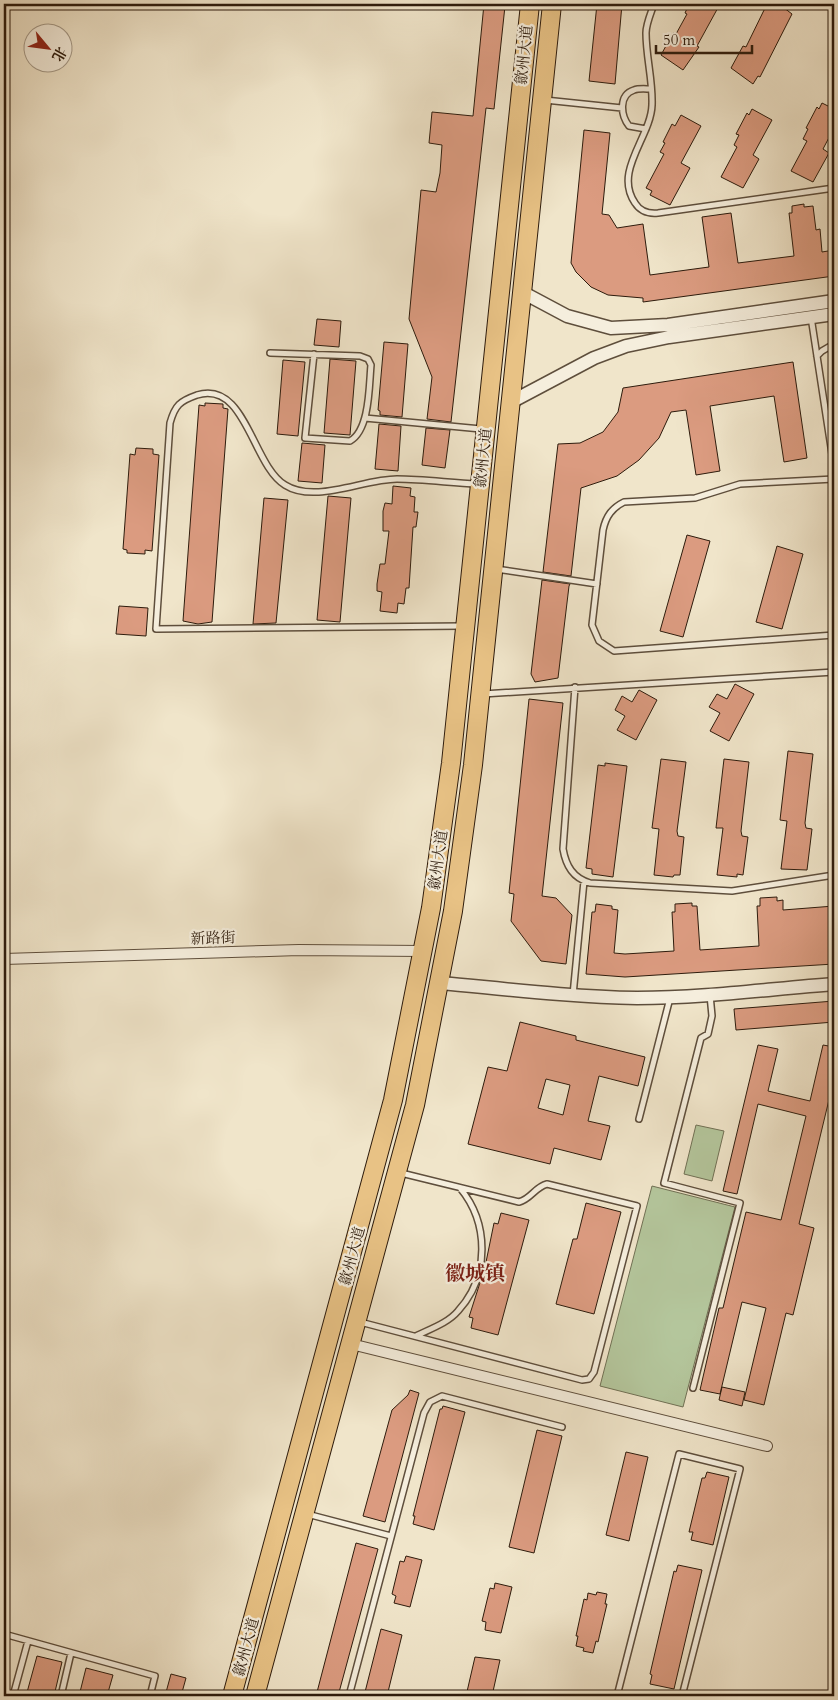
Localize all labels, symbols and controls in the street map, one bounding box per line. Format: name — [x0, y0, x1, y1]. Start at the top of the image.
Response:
north arrow — [22, 22, 72, 72]
scale bar — [656, 22, 752, 54]
street label: 歙州大道 — [511, 24, 537, 86]
text: 50 m — [663, 30, 695, 50]
text: 北 — [47, 43, 71, 65]
street label: 歙州大道 — [470, 427, 496, 489]
street label: 歙州大道 — [424, 829, 452, 891]
street label: 新路街 — [190, 927, 236, 949]
street label: 歙州大道 — [335, 1224, 369, 1288]
district label: 徽城镇 — [445, 1260, 505, 1287]
street label: 歙州大道 — [229, 1615, 263, 1679]

